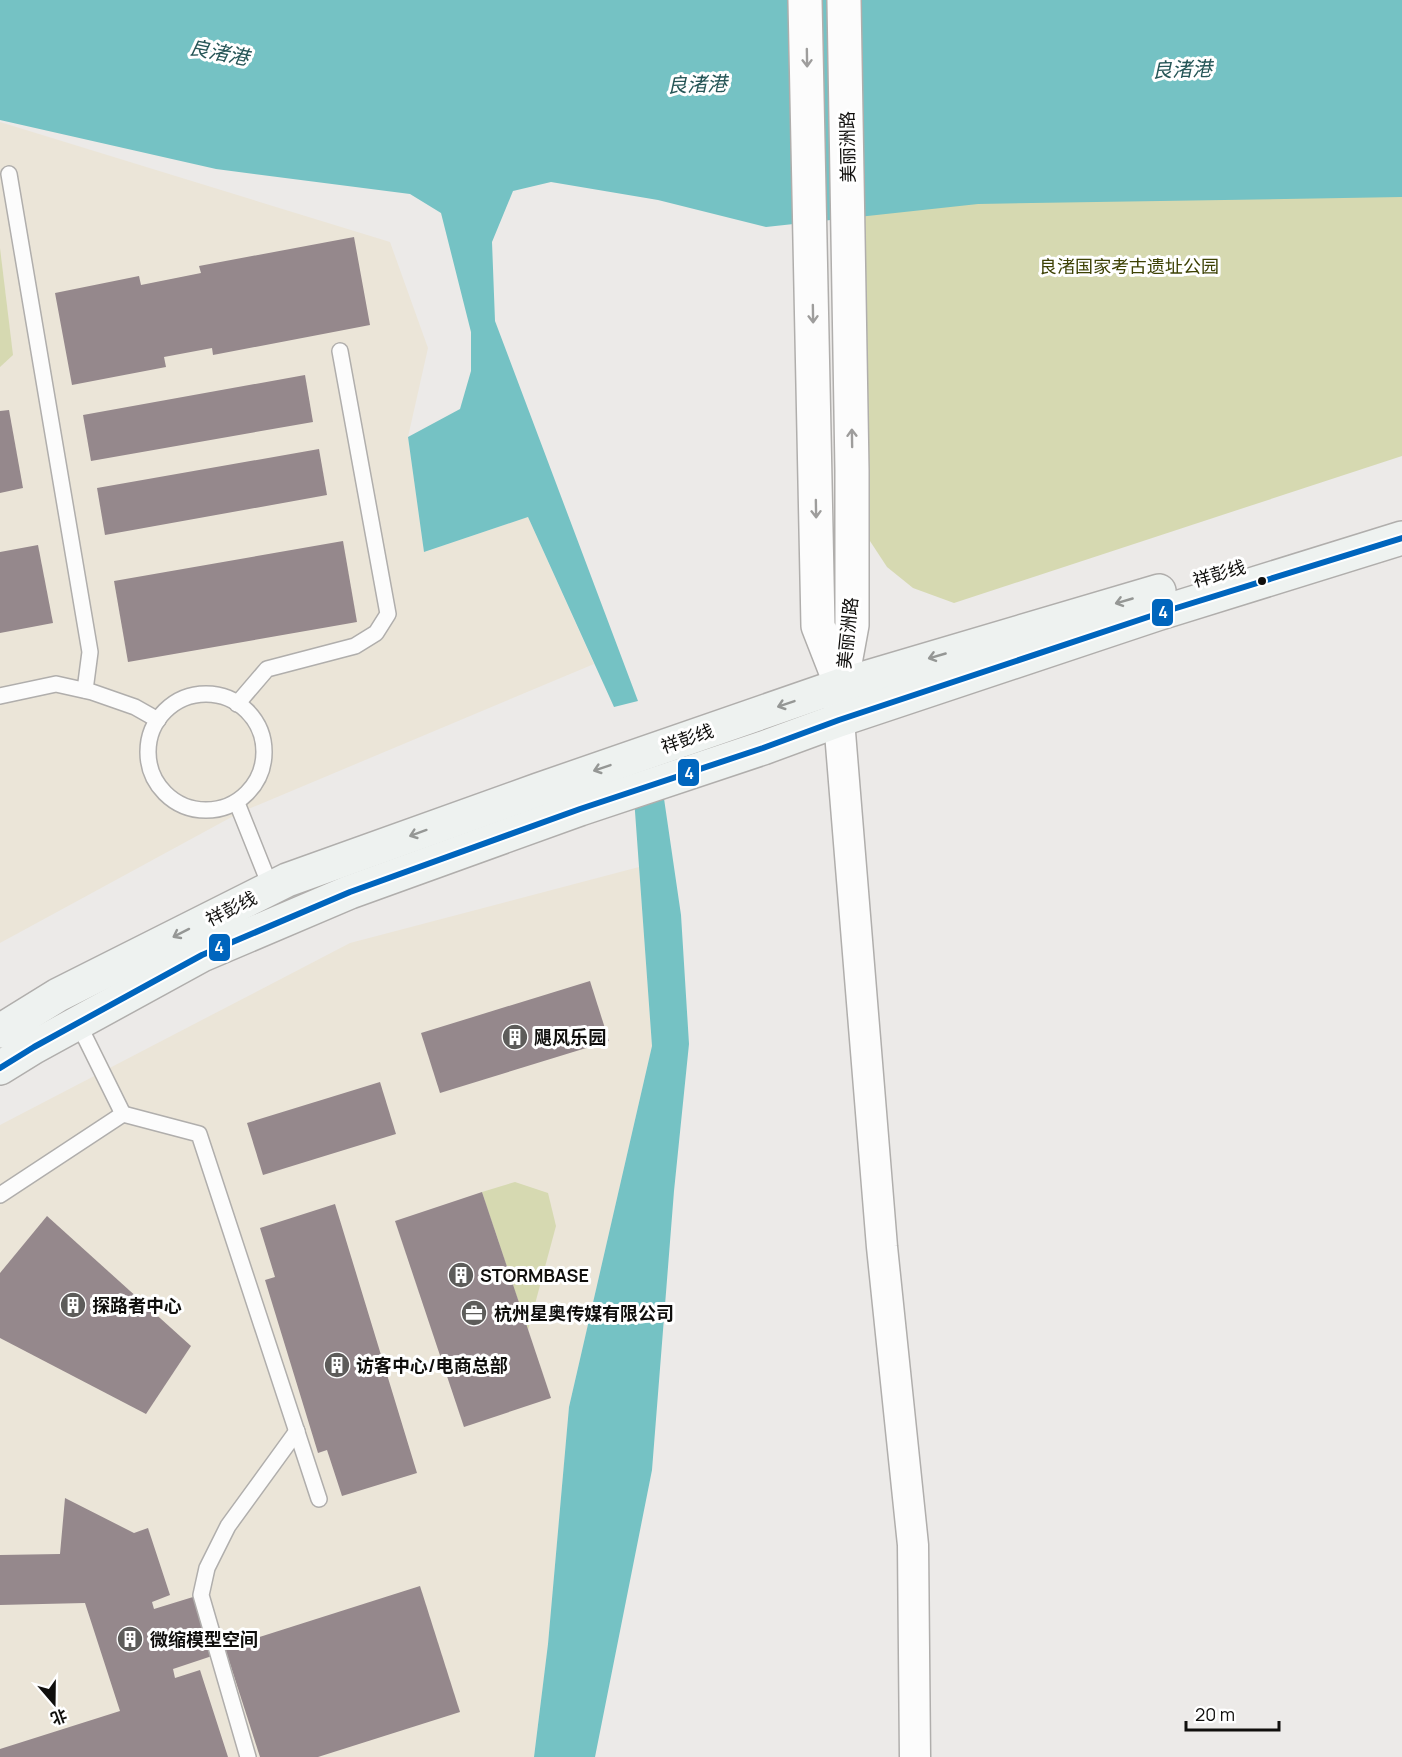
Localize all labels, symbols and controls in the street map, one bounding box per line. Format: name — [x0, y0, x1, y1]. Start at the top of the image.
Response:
water label: 良渚港 — [187, 33, 254, 72]
one-way arrow — [801, 48, 813, 68]
water label: 良渚港 — [1152, 54, 1215, 84]
water label: 良渚港 — [667, 69, 730, 99]
street label: 美丽洲路 — [834, 111, 860, 183]
park label: 良渚国家考古遗址公园 — [1039, 254, 1219, 278]
one-way arrow — [807, 303, 818, 323]
one-way arrow — [846, 429, 857, 449]
one-way arrow — [810, 498, 822, 518]
street label: 祥彭线 — [1190, 554, 1248, 592]
unlabelled marker — [1256, 575, 1268, 587]
street label: 美丽洲路 — [831, 596, 863, 670]
one-way arrow — [1115, 596, 1134, 607]
line badge: 4 — [1151, 598, 1174, 627]
text: 4 — [1158, 601, 1168, 623]
one-way arrow — [928, 651, 947, 662]
one-way arrow — [777, 699, 796, 710]
street label: 祥彭线 — [658, 718, 716, 758]
line badge: 4 — [677, 758, 700, 787]
text: 4 — [684, 762, 694, 784]
one-way arrow — [593, 763, 612, 774]
one-way arrow — [409, 829, 428, 840]
street label: 祥彭线 — [201, 885, 261, 931]
one-way arrow — [172, 928, 190, 940]
line badge: 4 — [208, 933, 231, 962]
text: 4 — [214, 936, 224, 958]
building icon: 飓风乐园 — [500, 1022, 530, 1052]
place label: 飓风乐园 — [534, 1025, 606, 1049]
building icon: STORMBASE — [446, 1260, 476, 1290]
place label: STORMBASE — [480, 1263, 589, 1287]
building icon: 探路者中心 — [58, 1290, 88, 1320]
place label: 探路者中心 — [92, 1293, 182, 1317]
office icon: 杭州星奥传媒有限公司 — [459, 1298, 489, 1328]
place label: 杭州星奥传媒有限公司 — [494, 1301, 674, 1325]
building icon: 访客中心/电商总部 — [322, 1350, 352, 1380]
place label: 访客中心/电商总部 — [356, 1353, 508, 1377]
building icon: 微缩模型空间 — [115, 1624, 145, 1654]
place label: 微缩模型空间 — [149, 1627, 258, 1651]
north arrow — [24, 1673, 84, 1733]
scale bar — [1186, 1694, 1279, 1732]
text: 20 m — [1195, 1702, 1235, 1726]
text: 北 — [48, 1704, 70, 1730]

